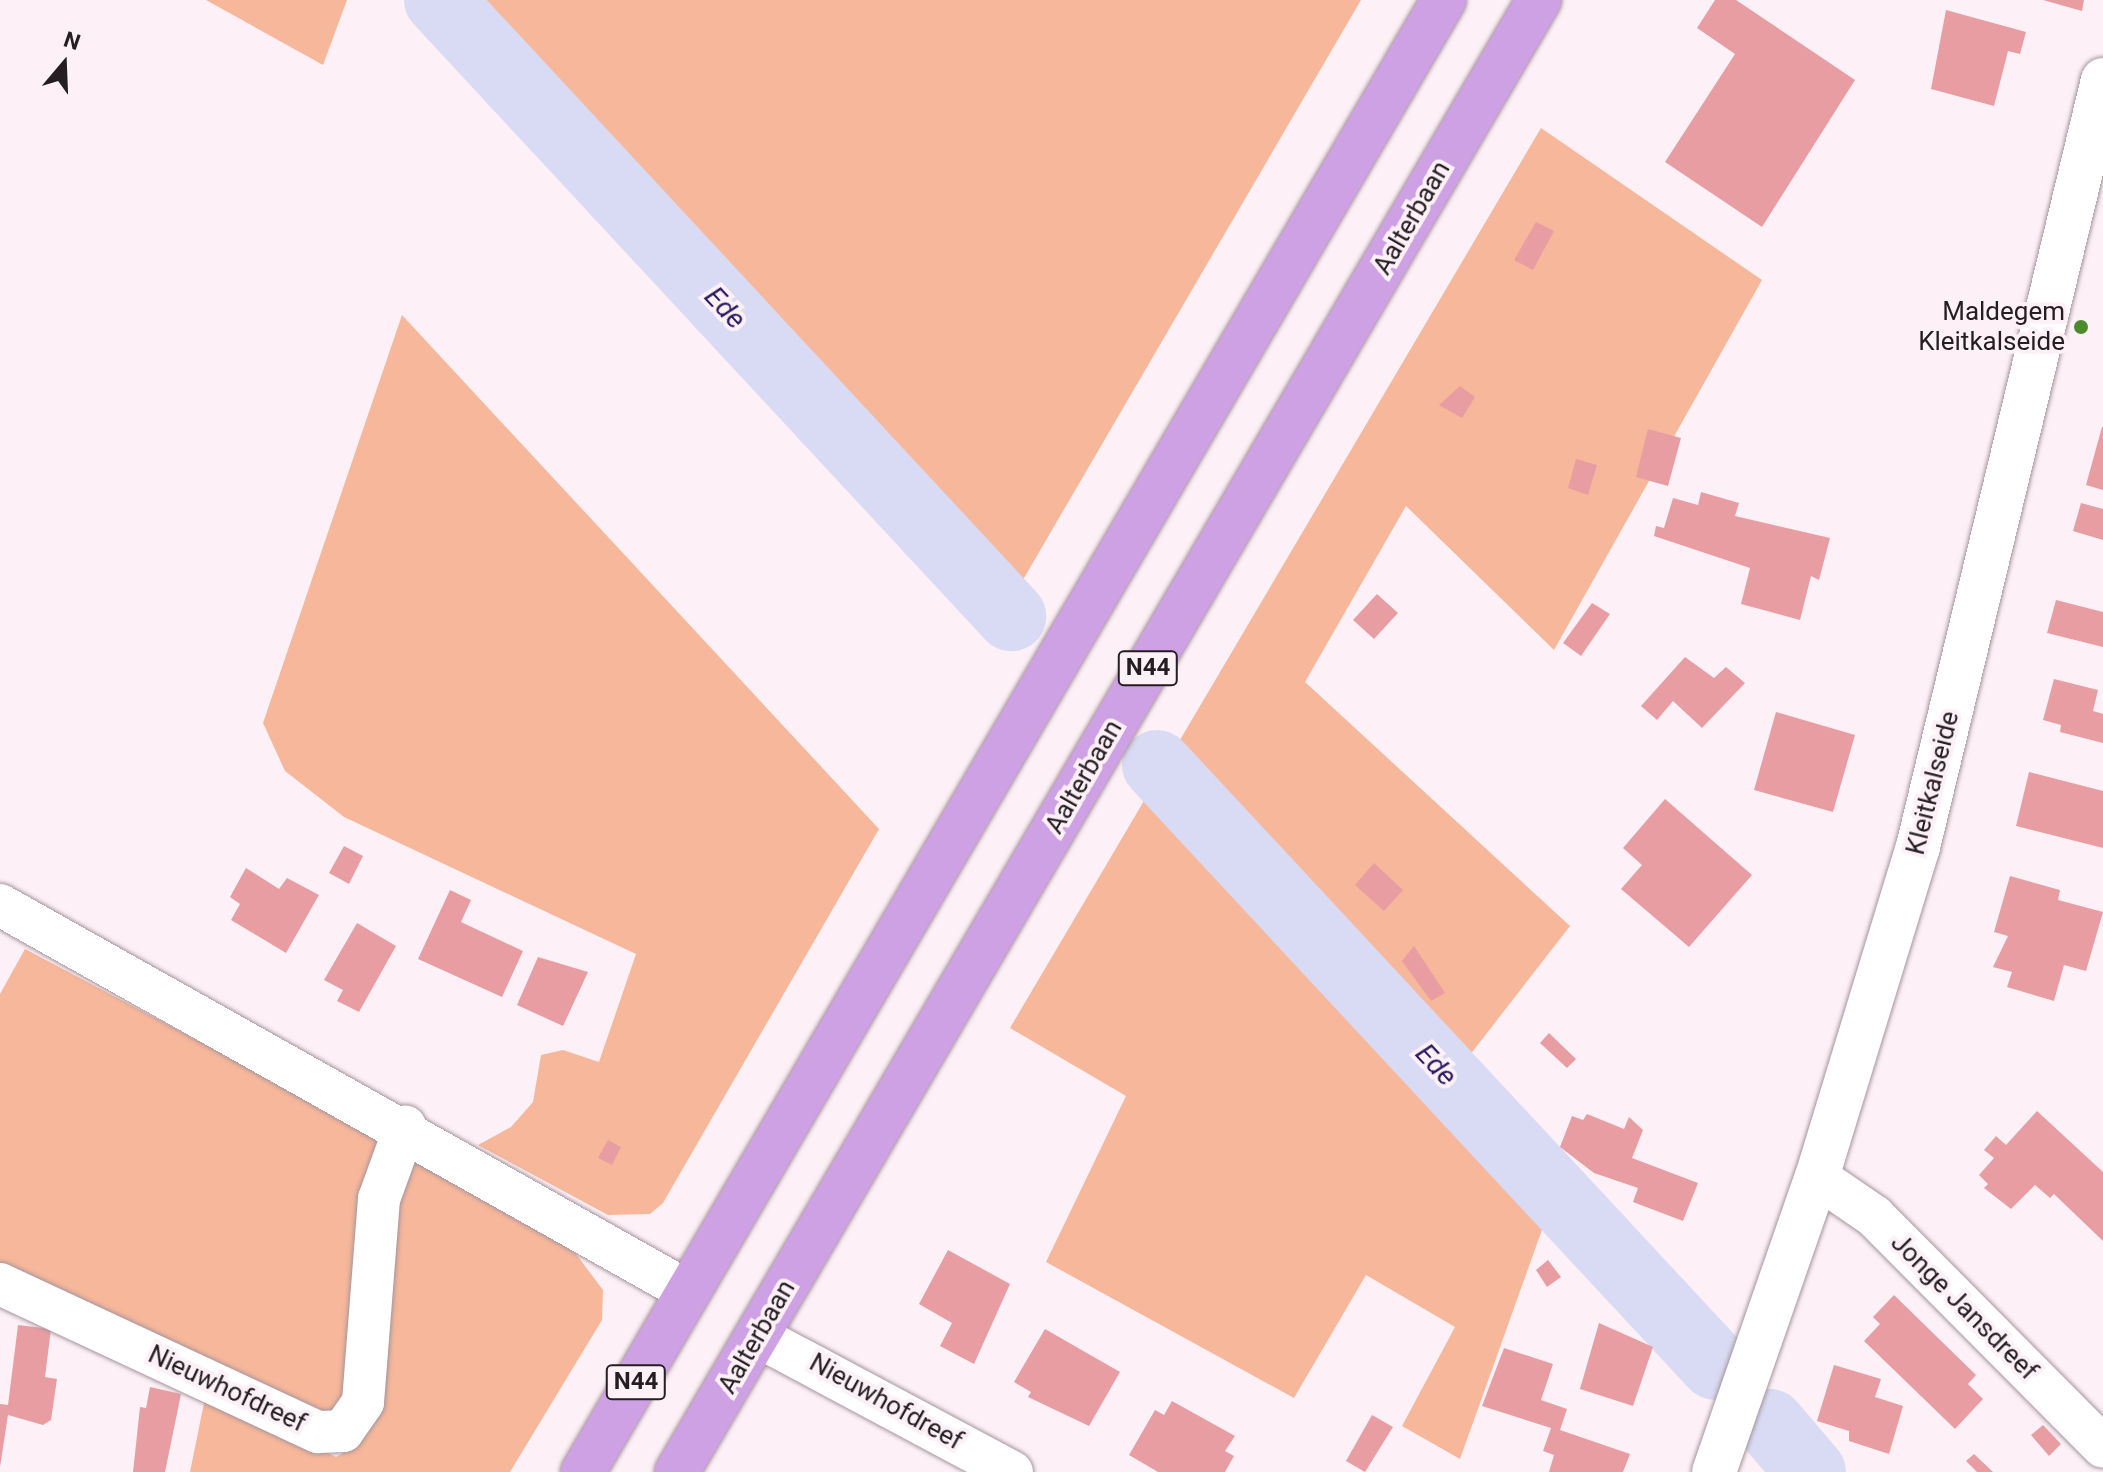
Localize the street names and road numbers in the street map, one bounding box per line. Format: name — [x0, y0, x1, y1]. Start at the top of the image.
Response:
street label: Aalterbaan — [1367, 156, 1457, 280]
road number: N44 — [1116, 648, 1180, 688]
street label: Kleitkalseide — [1900, 708, 1966, 858]
street label: Aalterbaan — [1039, 715, 1129, 839]
street label: Jonge Jansdreef — [1884, 1227, 2044, 1387]
street label: Aalterbaan — [712, 1275, 802, 1399]
street label: Nieuwhofdreef — [143, 1339, 311, 1439]
street label: Nieuwhofdreef — [804, 1347, 968, 1457]
road number: N44 — [604, 1362, 668, 1402]

